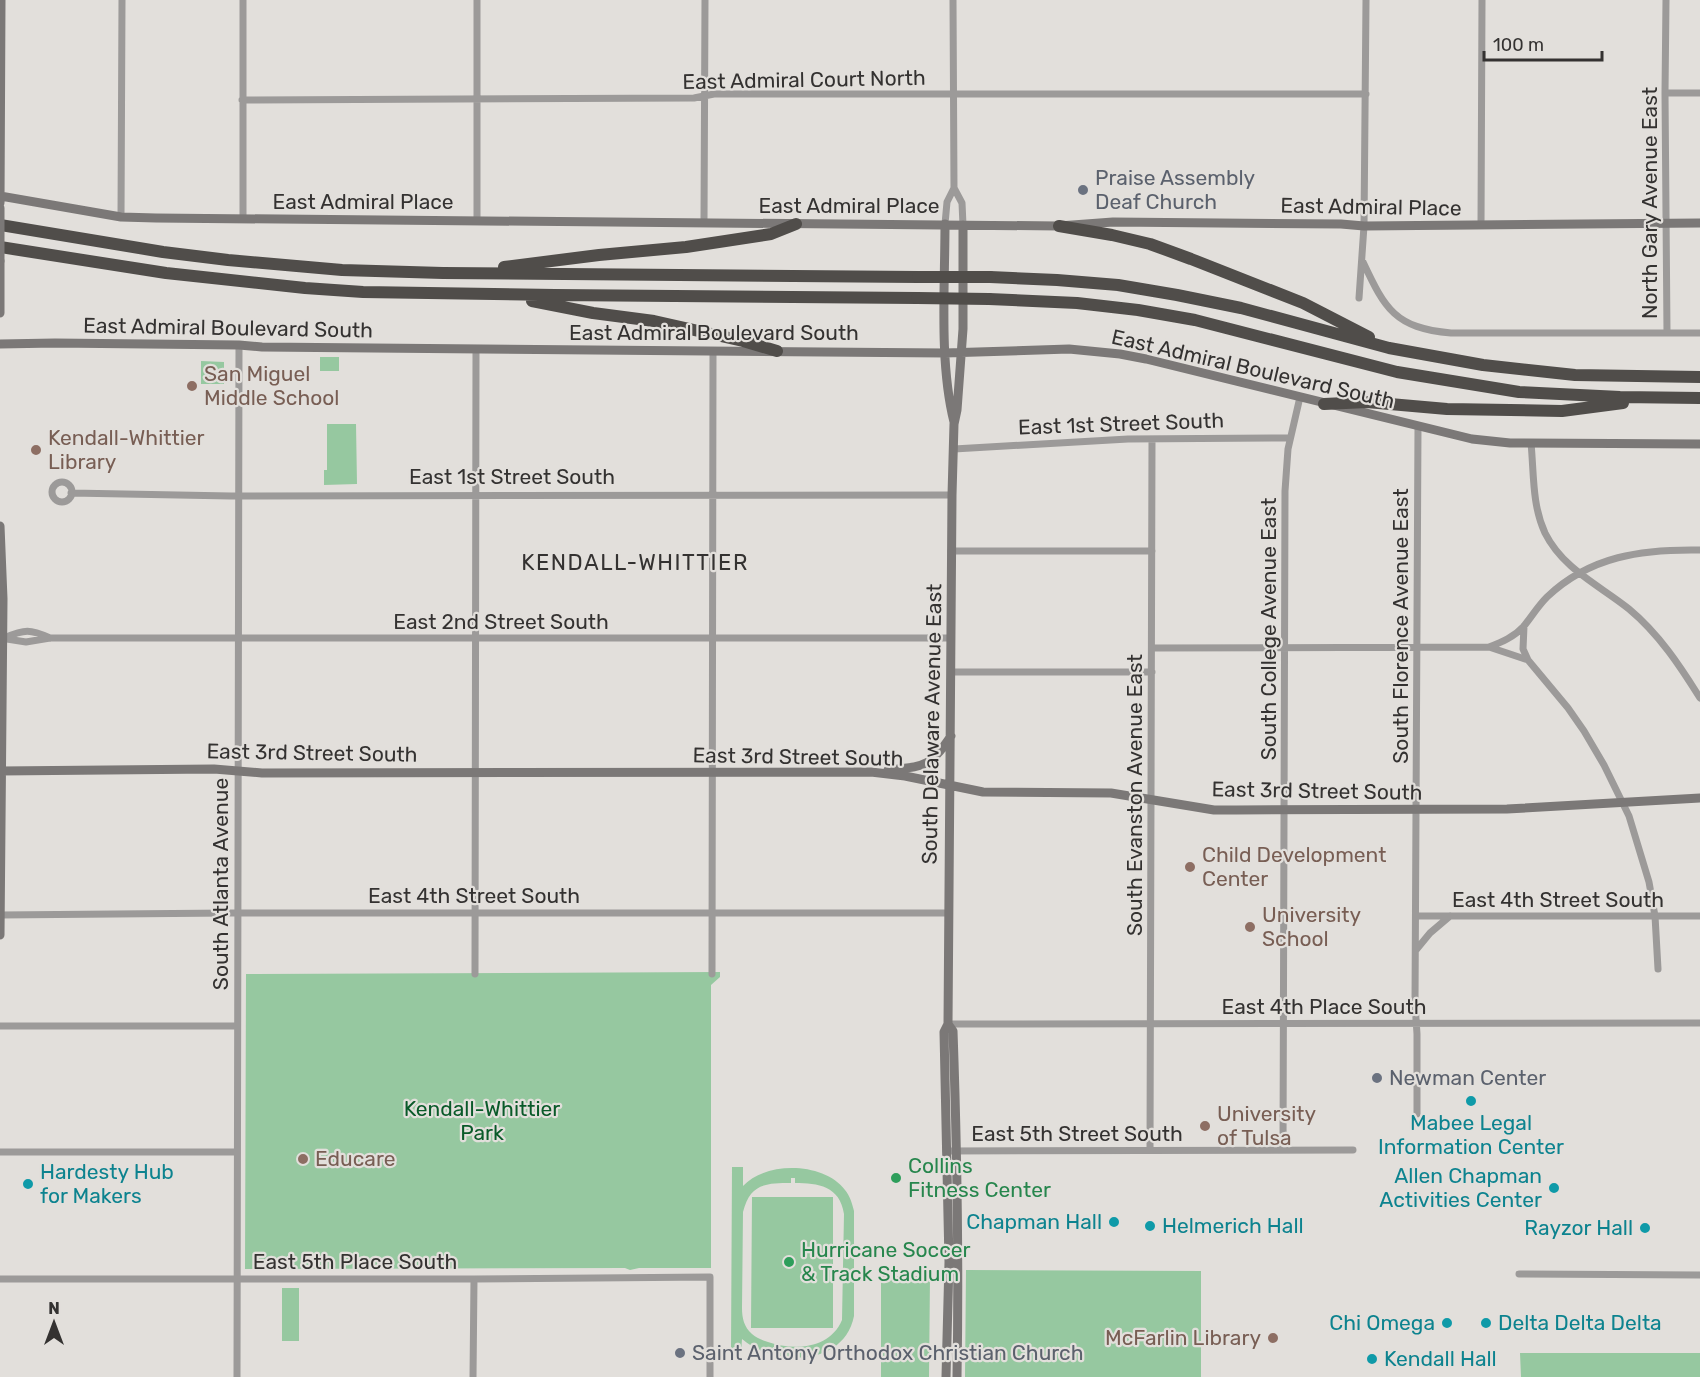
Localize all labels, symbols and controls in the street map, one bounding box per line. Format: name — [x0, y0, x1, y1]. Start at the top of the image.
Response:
scale bar — [1484, 24, 1602, 62]
text: 100 m — [1493, 34, 1544, 56]
street label: East Admiral Court North — [682, 65, 926, 94]
street label: North Gary Avenue East — [1637, 87, 1662, 319]
place label: Praise Assembly Deaf Church — [1095, 165, 1256, 214]
marker: Praise Assembly Deaf Church — [1076, 183, 1090, 197]
street label: East Admiral Place — [272, 189, 454, 214]
street label: East Admiral Place — [1280, 192, 1462, 221]
street label: East Admiral Place — [758, 193, 940, 218]
street label: East Admiral Boulevard South — [83, 312, 373, 343]
street label: East Admiral Boulevard South — [569, 320, 859, 345]
street label: East Admiral Boulevard South — [1109, 324, 1397, 413]
place label: San Miguel Middle School — [204, 361, 339, 410]
marker: San Miguel Middle School — [185, 379, 199, 393]
street label: East 1st Street South — [1018, 407, 1224, 440]
place label: Kendall-Whittier Library — [48, 425, 204, 474]
marker: Kendall-Whittier Library — [29, 443, 43, 457]
street label: East 1st Street South — [409, 464, 615, 489]
street label: South Florence Avenue East — [1388, 488, 1413, 764]
street label: South College Avenue East — [1256, 498, 1281, 760]
district label: KENDALL-WHITTIER — [521, 549, 749, 576]
street label: South Delaware Avenue East — [917, 583, 946, 865]
street label: East 2nd Street South — [393, 609, 609, 634]
street label: South Evanston Avenue East — [1122, 654, 1147, 936]
street label: East 3rd Street South — [206, 738, 418, 767]
street label: East 3rd Street South — [692, 742, 904, 771]
street label: East 3rd Street South — [1211, 776, 1423, 805]
street label: South Atlanta Avenue — [208, 778, 233, 990]
place label: Child Development Center — [1202, 842, 1386, 891]
marker: Child Development Center — [1183, 860, 1197, 874]
street label: East 4th Street South — [368, 883, 580, 908]
street label: East 4th Street South — [1452, 887, 1664, 912]
place label: University School — [1262, 902, 1362, 951]
marker: University School — [1243, 920, 1257, 934]
street label: East 4th Place South — [1222, 994, 1427, 1019]
place label: Newman Center — [1389, 1065, 1546, 1090]
marker: Newman Center — [1370, 1071, 1384, 1085]
marker: Mabee Legal Information Center — [1464, 1094, 1478, 1108]
park label: Kendall-Whittier Park — [404, 1096, 560, 1145]
place label: University of Tulsa — [1217, 1101, 1317, 1150]
place label: Mabee Legal Information Center — [1378, 1110, 1564, 1159]
marker: University of Tulsa — [1198, 1119, 1212, 1133]
street label: East 5th Street South — [971, 1121, 1183, 1146]
place label: Educare — [315, 1146, 395, 1171]
marker: Educare — [296, 1152, 310, 1166]
place label: Collins Fitness Center — [908, 1153, 1051, 1202]
place label: Hardesty Hub for Makers — [40, 1159, 174, 1208]
place label: Allen Chapman Activities Center — [1379, 1163, 1542, 1212]
marker: Collins Fitness Center — [889, 1171, 903, 1185]
marker: Hardesty Hub for Makers — [21, 1177, 35, 1191]
marker: Allen Chapman Activities Center — [1547, 1181, 1561, 1195]
place label: Chapman Hall — [966, 1209, 1102, 1234]
place label: Helmerich Hall — [1162, 1213, 1304, 1238]
marker: Chapman Hall — [1107, 1215, 1121, 1229]
place label: Rayzor Hall — [1524, 1215, 1633, 1240]
marker: Helmerich Hall — [1143, 1219, 1157, 1233]
marker: Rayzor Hall — [1638, 1221, 1652, 1235]
place label: Hurricane Soccer & Track Stadium — [801, 1237, 971, 1286]
street label: East 5th Place South — [253, 1249, 457, 1274]
marker: Hurricane Soccer & Track Stadium — [782, 1255, 796, 1269]
north arrow — [24, 1293, 84, 1353]
text: N — [48, 1299, 60, 1318]
place label: Chi Omega — [1329, 1310, 1435, 1335]
place label: Delta Delta Delta — [1498, 1310, 1662, 1335]
marker: Chi Omega — [1440, 1316, 1454, 1330]
marker: Delta Delta Delta — [1479, 1316, 1493, 1330]
place label: McFarlin Library — [1105, 1325, 1261, 1350]
marker: McFarlin Library — [1266, 1331, 1280, 1345]
place label: Saint Antony Orthodox Christian Church — [692, 1340, 1083, 1365]
marker: Saint Antony Orthodox Christian Church — [673, 1346, 687, 1360]
place label: Kendall Hall — [1384, 1346, 1497, 1371]
marker: Kendall Hall — [1365, 1352, 1379, 1366]

